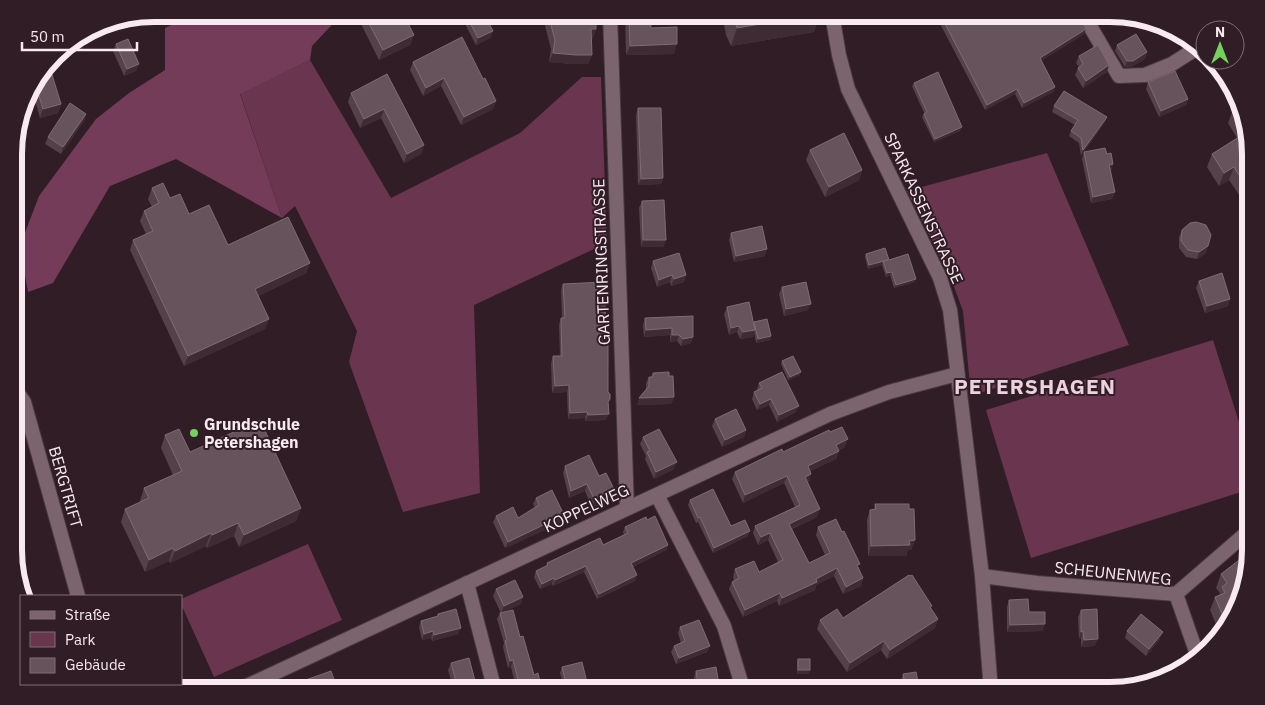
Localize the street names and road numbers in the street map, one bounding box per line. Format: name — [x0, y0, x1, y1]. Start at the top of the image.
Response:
street label: SPARKASSENSTRASSE — [880, 129, 968, 287]
street label: GARTENRINGSTRASSE — [588, 178, 614, 346]
street label: BERGTRIFT — [45, 444, 87, 530]
street label: KOPPELWEG — [540, 479, 632, 537]
street label: SCHEUNENWEG — [1054, 557, 1172, 589]

